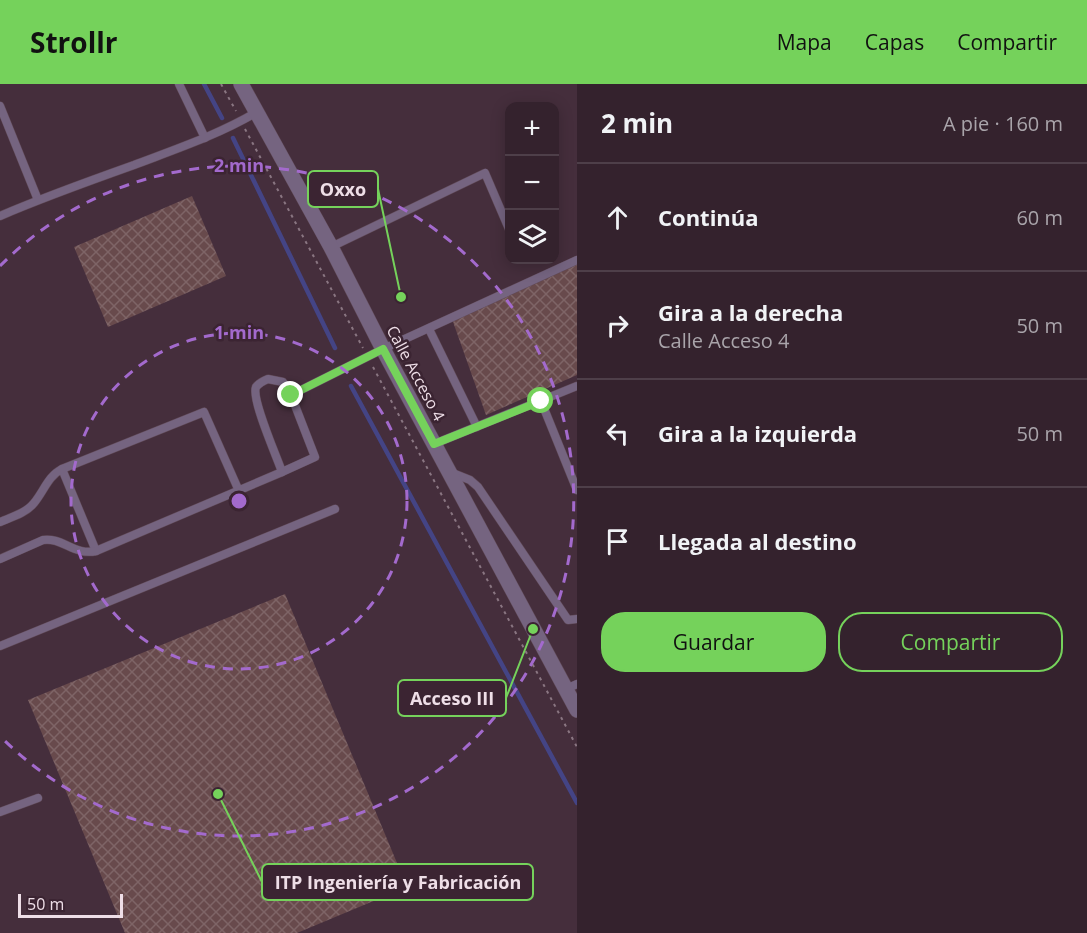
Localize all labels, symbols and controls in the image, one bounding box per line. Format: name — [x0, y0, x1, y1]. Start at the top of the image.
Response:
text: Strollr — [30, 23, 117, 61]
text: Mapa — [777, 28, 832, 56]
text: Capas — [865, 28, 924, 56]
text: Compartir — [957, 28, 1057, 56]
map controls — [505, 102, 559, 264]
button: + — [505, 102, 559, 156]
text: 2 min — [601, 105, 673, 141]
text: A pie · 160 m — [943, 110, 1063, 137]
text: 2 min — [214, 153, 264, 177]
button: − — [505, 156, 559, 210]
callout: Oxxo — [308, 171, 378, 207]
text: Oxxo — [320, 177, 366, 201]
icon: ahead — [601, 201, 634, 234]
text: Continúa — [658, 202, 759, 232]
text: 60 m — [1016, 204, 1063, 231]
button: layers — [505, 210, 559, 264]
text: Gira a la derecha — [658, 297, 843, 327]
icon: right — [601, 309, 634, 342]
text: 50 m — [1016, 312, 1063, 339]
text: 1 min — [214, 320, 264, 344]
street label: Calle Acceso 4 — [382, 321, 450, 425]
text: Calle Acceso 4 — [658, 327, 789, 354]
route end — [277, 381, 303, 407]
route start — [527, 387, 553, 413]
icon: left — [601, 417, 634, 450]
text: Gira a la izquierda — [658, 418, 857, 448]
text: 50 m — [1016, 420, 1063, 447]
centre of rings — [229, 491, 249, 511]
icon: arrive — [601, 525, 634, 558]
text: Llegada al destino — [658, 526, 857, 556]
button: Guardar — [601, 612, 826, 672]
button: Compartir — [838, 612, 1063, 672]
callout: Acceso III — [398, 680, 506, 716]
text: Acceso III — [410, 686, 494, 710]
callout: ITP Ingeniería y Fabricación — [262, 864, 533, 900]
text: ITP Ingeniería y Fabricación — [275, 870, 521, 894]
scale bar — [18, 891, 123, 918]
text: 50 m — [27, 893, 64, 915]

